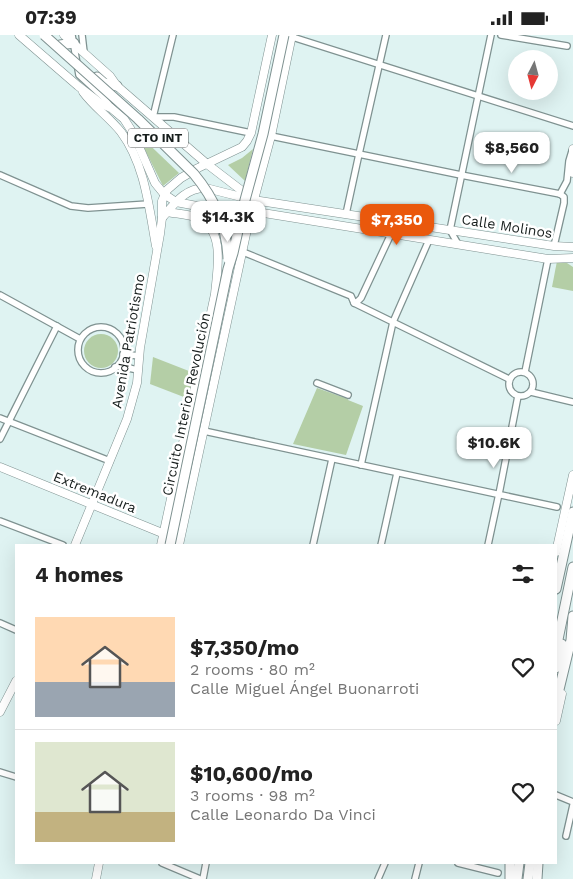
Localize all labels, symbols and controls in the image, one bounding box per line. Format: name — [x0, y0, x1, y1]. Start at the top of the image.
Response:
text: 07:39 — [25, 6, 77, 29]
north arrow — [508, 50, 558, 100]
map controls — [508, 50, 558, 100]
road number: CTO INT — [128, 129, 188, 147]
pin: $8,560 — [471, 131, 553, 174]
text: $8,560 — [485, 138, 539, 157]
pin: $14.3K — [187, 201, 269, 243]
pin: $7,350 — [356, 203, 438, 246]
text: $14.3K — [202, 207, 254, 226]
text: $7,350 — [371, 210, 423, 229]
street label: Calle Molinos — [460, 211, 554, 241]
street label: Avenida Patriotismo — [108, 273, 148, 409]
street label: Circuito Interior Revolución — [159, 311, 213, 497]
pin: $10.6K — [453, 427, 535, 469]
text: $10.6K — [468, 433, 520, 452]
street label: Extremadura — [51, 468, 139, 516]
icon: filters — [509, 560, 537, 588]
text: 4 homes — [35, 562, 123, 587]
text: $7,350/mo — [190, 635, 299, 660]
icon: home — [75, 637, 135, 697]
icon: heart — [509, 653, 537, 681]
text: 2 rooms · 80 m² — [190, 660, 315, 679]
text: Calle Miguel Ángel Buonarroti — [190, 679, 419, 698]
text: $10,600/mo — [190, 761, 313, 786]
icon: home — [75, 762, 135, 822]
icon: heart — [509, 778, 537, 806]
text: 3 rooms · 98 m² — [190, 786, 315, 805]
text: Calle Leonardo Da Vinci — [190, 805, 376, 824]

